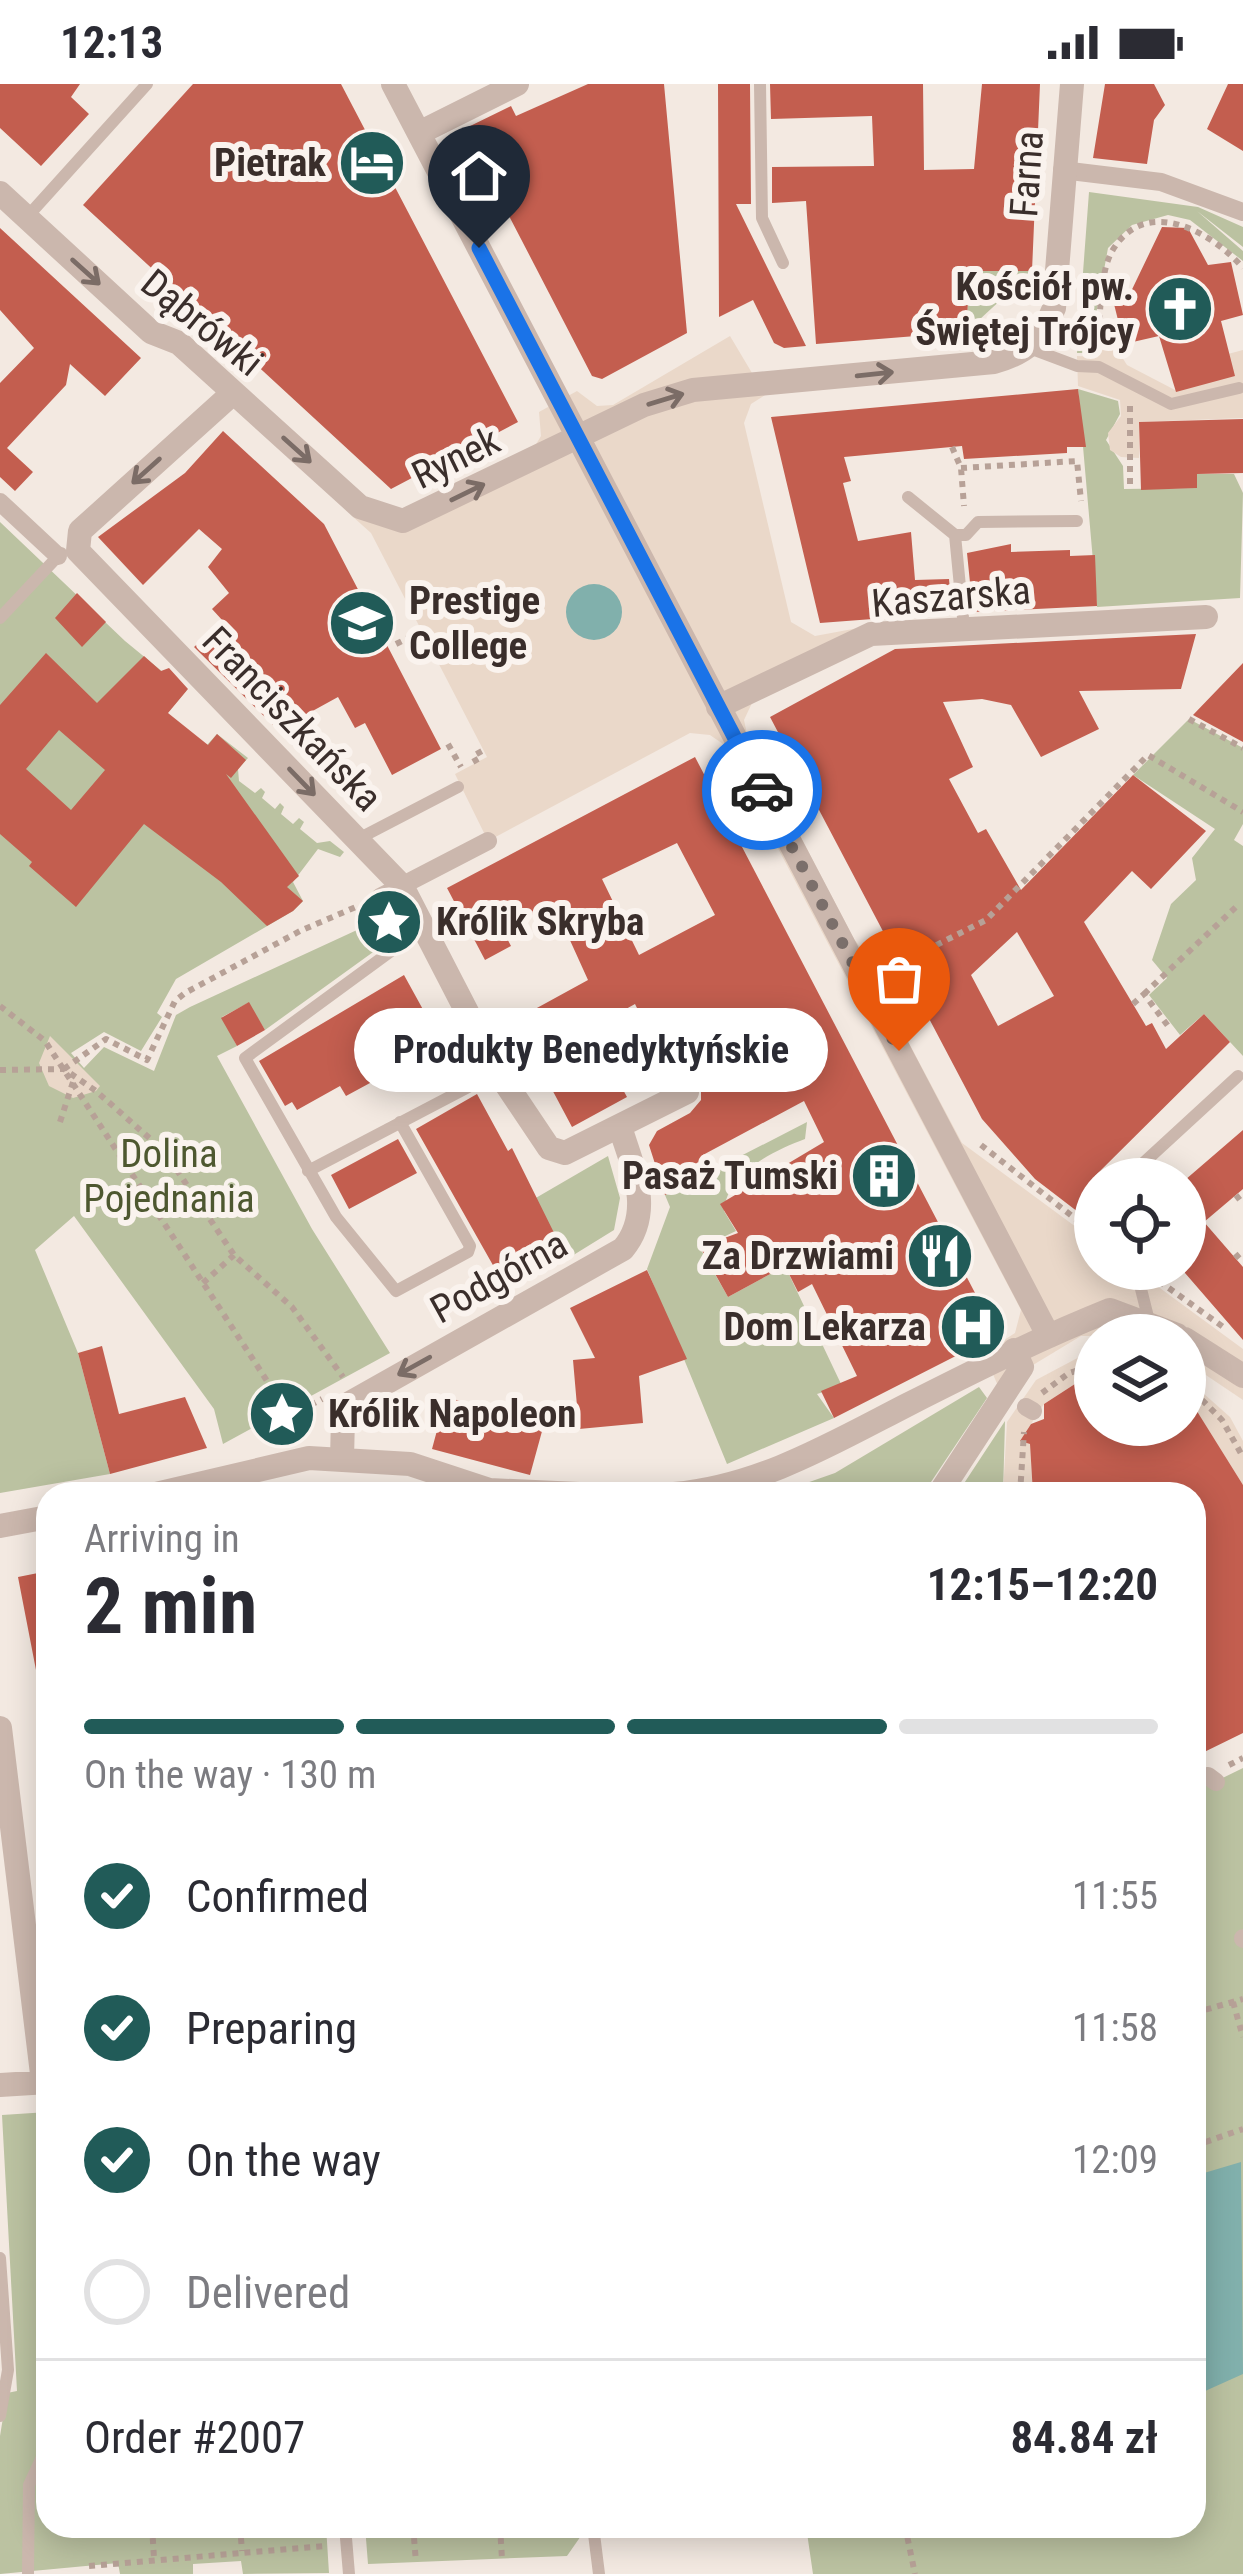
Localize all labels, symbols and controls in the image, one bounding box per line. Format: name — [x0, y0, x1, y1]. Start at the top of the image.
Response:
text: 12:13 — [60, 16, 163, 69]
pin — [428, 125, 530, 248]
hotel icon: Pietrak — [337, 128, 407, 198]
street label: Farna — [1001, 129, 1053, 219]
place label: Pietrak — [214, 140, 326, 186]
icon: home — [446, 143, 512, 209]
one-way arrow — [71, 258, 101, 285]
street label: Dąbrówki — [132, 260, 272, 386]
place label: Kościół pw. Świętej Trójcy — [915, 264, 1135, 355]
church icon: Kościół pw. Świętej Trójcy — [1145, 274, 1215, 344]
one-way arrow — [855, 362, 894, 385]
one-way arrow — [646, 386, 684, 408]
street label: Rynek — [405, 417, 508, 499]
one-way arrow — [281, 436, 311, 463]
one-way arrow — [132, 457, 162, 484]
one-way arrow — [450, 480, 485, 503]
street label: Kaszarska — [870, 567, 1032, 627]
place label: Prestige College — [409, 578, 540, 669]
school or university icon: Prestige College — [327, 588, 397, 658]
street label: Franciszkańska — [193, 617, 391, 821]
courier — [702, 730, 822, 850]
icon: car — [729, 757, 795, 823]
one-way arrow — [287, 766, 315, 796]
place icon: Królik Skryba — [354, 887, 424, 957]
place label: Królik Skryba — [436, 899, 645, 945]
pin — [848, 928, 950, 1051]
icon: bag — [866, 946, 932, 1012]
callout: Produkty Benedyktyńskie — [353, 1009, 827, 1093]
text: Produkty Benedyktyńskie — [393, 1027, 789, 1073]
park label: Dolina Pojednania — [83, 1131, 255, 1222]
building icon: Pasaż Tumski — [849, 1141, 919, 1211]
place label: Pasaż Tumski — [622, 1153, 838, 1199]
map controls — [1074, 1158, 1206, 1446]
button: locate — [1074, 1158, 1206, 1290]
street label: Podgórna — [423, 1221, 575, 1333]
restaurant icon: Za Drzwiami — [905, 1221, 975, 1291]
place label: Za Drzwiami — [702, 1233, 894, 1279]
hospital icon: Dom Lekarza — [938, 1292, 1008, 1362]
place label: Dom Lekarza — [723, 1304, 926, 1350]
button: layers — [1074, 1314, 1206, 1446]
one-way arrow — [397, 1355, 432, 1379]
place icon: Królik Napoleon — [247, 1379, 317, 1449]
place label: Królik Napoleon — [328, 1391, 577, 1437]
text: Arriving in — [84, 1516, 240, 1562]
text: 12:15–12:20 — [927, 1558, 1158, 1611]
text: 2 min — [84, 1561, 257, 1652]
text: On the way · 130 m — [84, 1752, 376, 1798]
icon: check — [84, 1863, 150, 1929]
text: Confirmed — [186, 1870, 369, 1923]
text: 11:55 — [1072, 1873, 1158, 1919]
icon: check — [84, 1995, 150, 2061]
text: Preparing — [186, 2002, 357, 2055]
text: 11:58 — [1072, 2005, 1158, 2051]
icon: check — [84, 2127, 150, 2193]
text: On the way — [186, 2134, 381, 2187]
text: 12:09 — [1072, 2137, 1158, 2183]
text: Delivered — [186, 2266, 350, 2319]
text: Order #2007 — [84, 2411, 305, 2464]
text: 84.84 zł — [1010, 2411, 1158, 2464]

